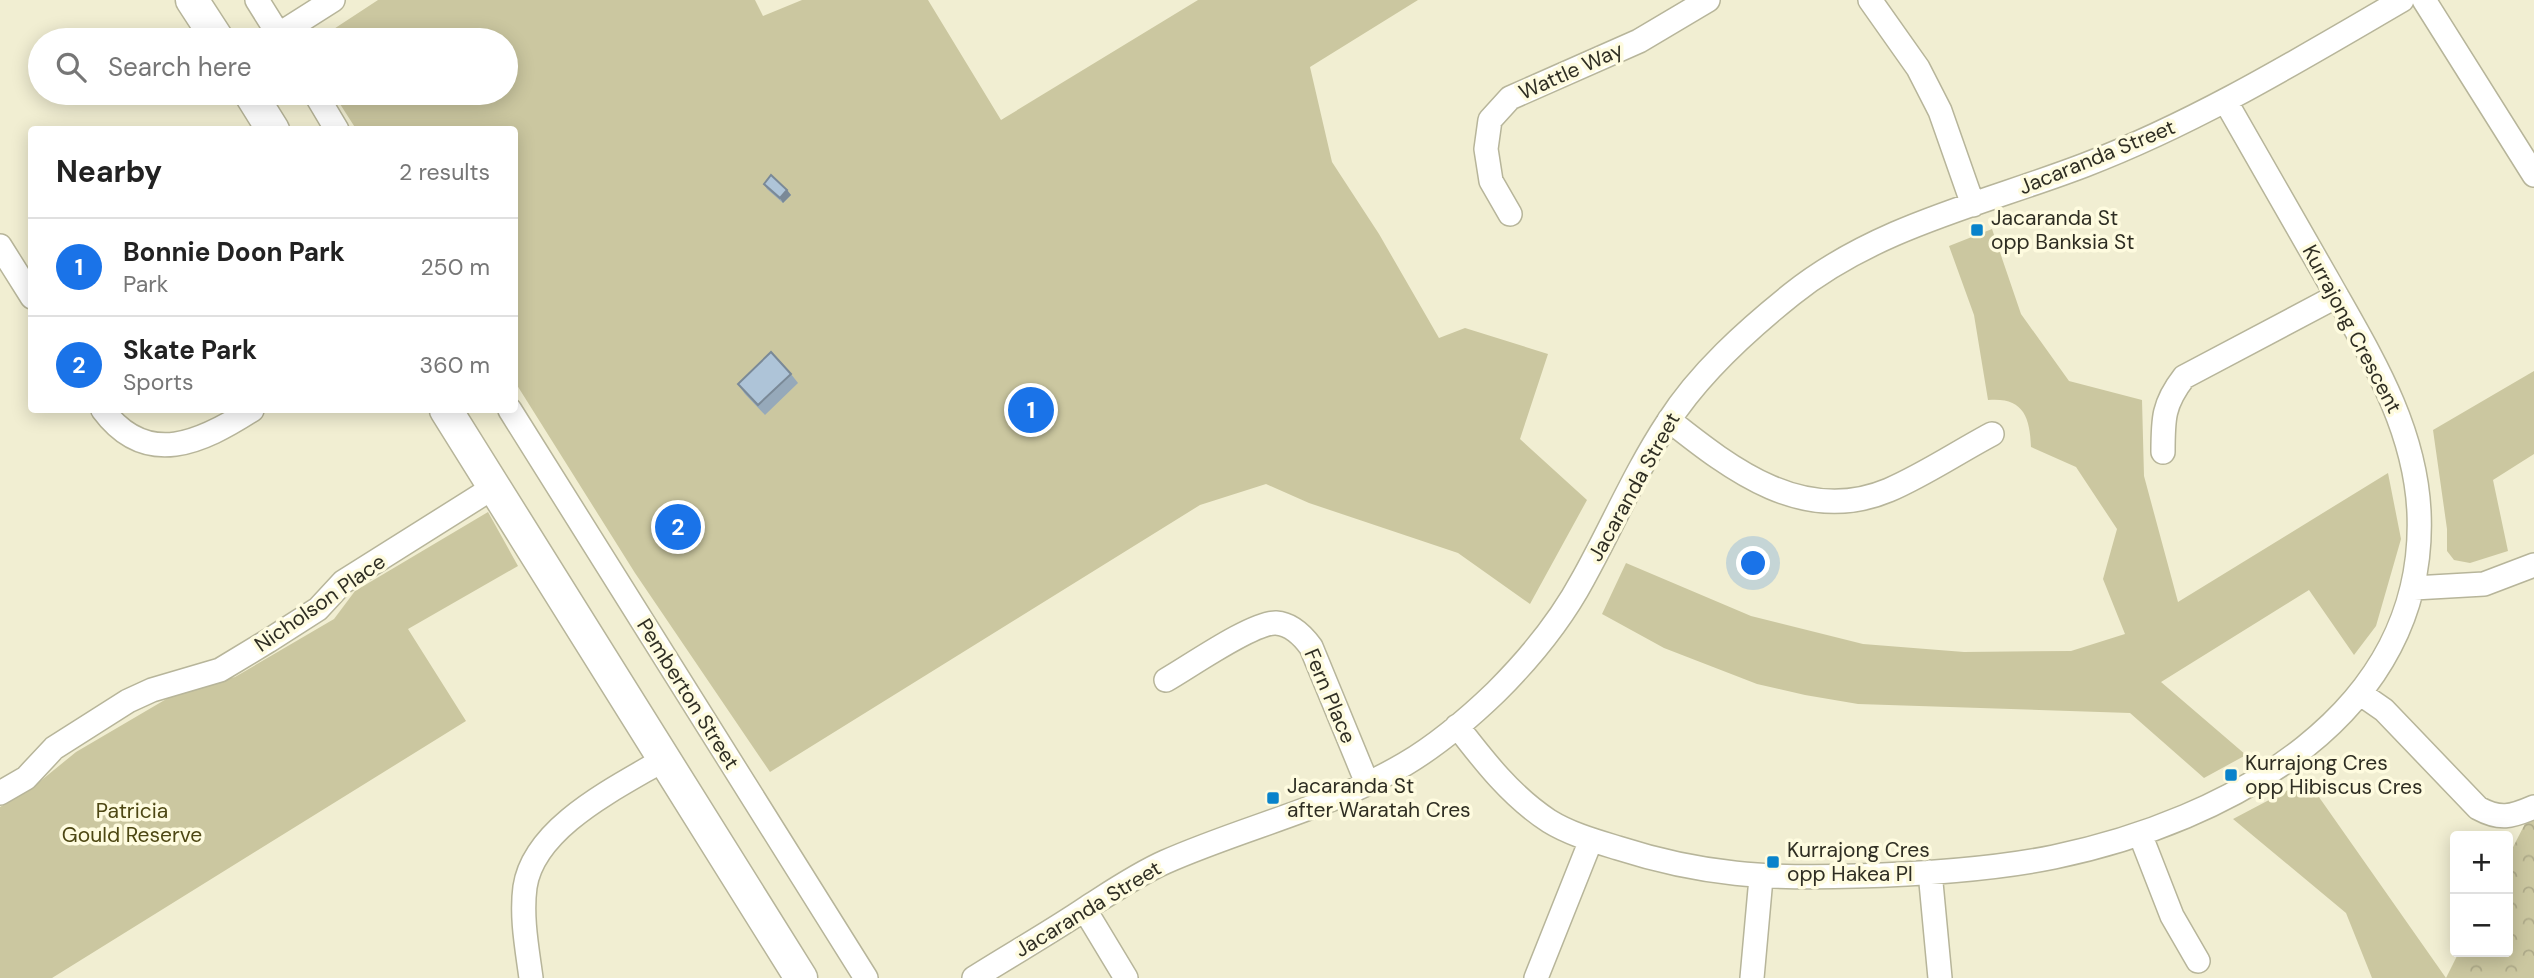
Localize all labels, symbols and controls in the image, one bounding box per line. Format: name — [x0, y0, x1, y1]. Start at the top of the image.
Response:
search box — [28, 28, 518, 105]
street label: Wattle Way — [1515, 35, 1628, 106]
icon: search — [52, 48, 90, 86]
text: Search here — [108, 50, 251, 84]
street label: Jacaranda Street — [2015, 113, 2179, 201]
text: Nearby — [56, 152, 162, 191]
text: 2 results — [399, 157, 490, 187]
place label: Jacaranda St opp Banksia St — [1991, 204, 2134, 256]
marker: Jacaranda St opp Banksia St — [1969, 222, 1985, 238]
text: Bonnie Doon Park — [123, 235, 345, 269]
street label: Kurrajong Crescent — [2296, 240, 2408, 418]
text: 1 — [75, 252, 83, 282]
text: 250 m — [420, 252, 490, 282]
text: Park — [123, 269, 168, 299]
text: Skate Park — [123, 333, 257, 367]
text: 2 — [72, 350, 86, 380]
text: 360 m — [420, 350, 490, 380]
text: Sports — [123, 367, 193, 397]
pin: 1 — [1008, 384, 1054, 436]
street label: Jacaranda Street — [1581, 407, 1687, 567]
pin: 2 — [655, 501, 701, 553]
your location — [1736, 546, 1770, 580]
street label: Nicholson Place — [249, 547, 391, 659]
street label: Pemberton Street — [630, 613, 746, 775]
street label: Fern Place — [1298, 644, 1363, 748]
place label: Kurrajong Cres opp Hibiscus Cres — [2245, 749, 2422, 801]
marker: Kurrajong Cres opp Hibiscus Cres — [2223, 767, 2239, 783]
place label: Jacaranda St after Waratah Cres — [1287, 772, 1471, 824]
marker: Jacaranda St after Waratah Cres — [1265, 790, 1281, 806]
park label: Patricia Gould Reserve — [62, 797, 202, 849]
map controls — [2450, 831, 2513, 957]
button: + — [2450, 831, 2513, 894]
place label: Kurrajong Cres opp Hakea Pl — [1787, 836, 1930, 888]
street label: Jacaranda Street — [1010, 854, 1166, 964]
marker: Kurrajong Cres opp Hakea Pl — [1765, 854, 1781, 870]
button: − — [2450, 894, 2513, 957]

